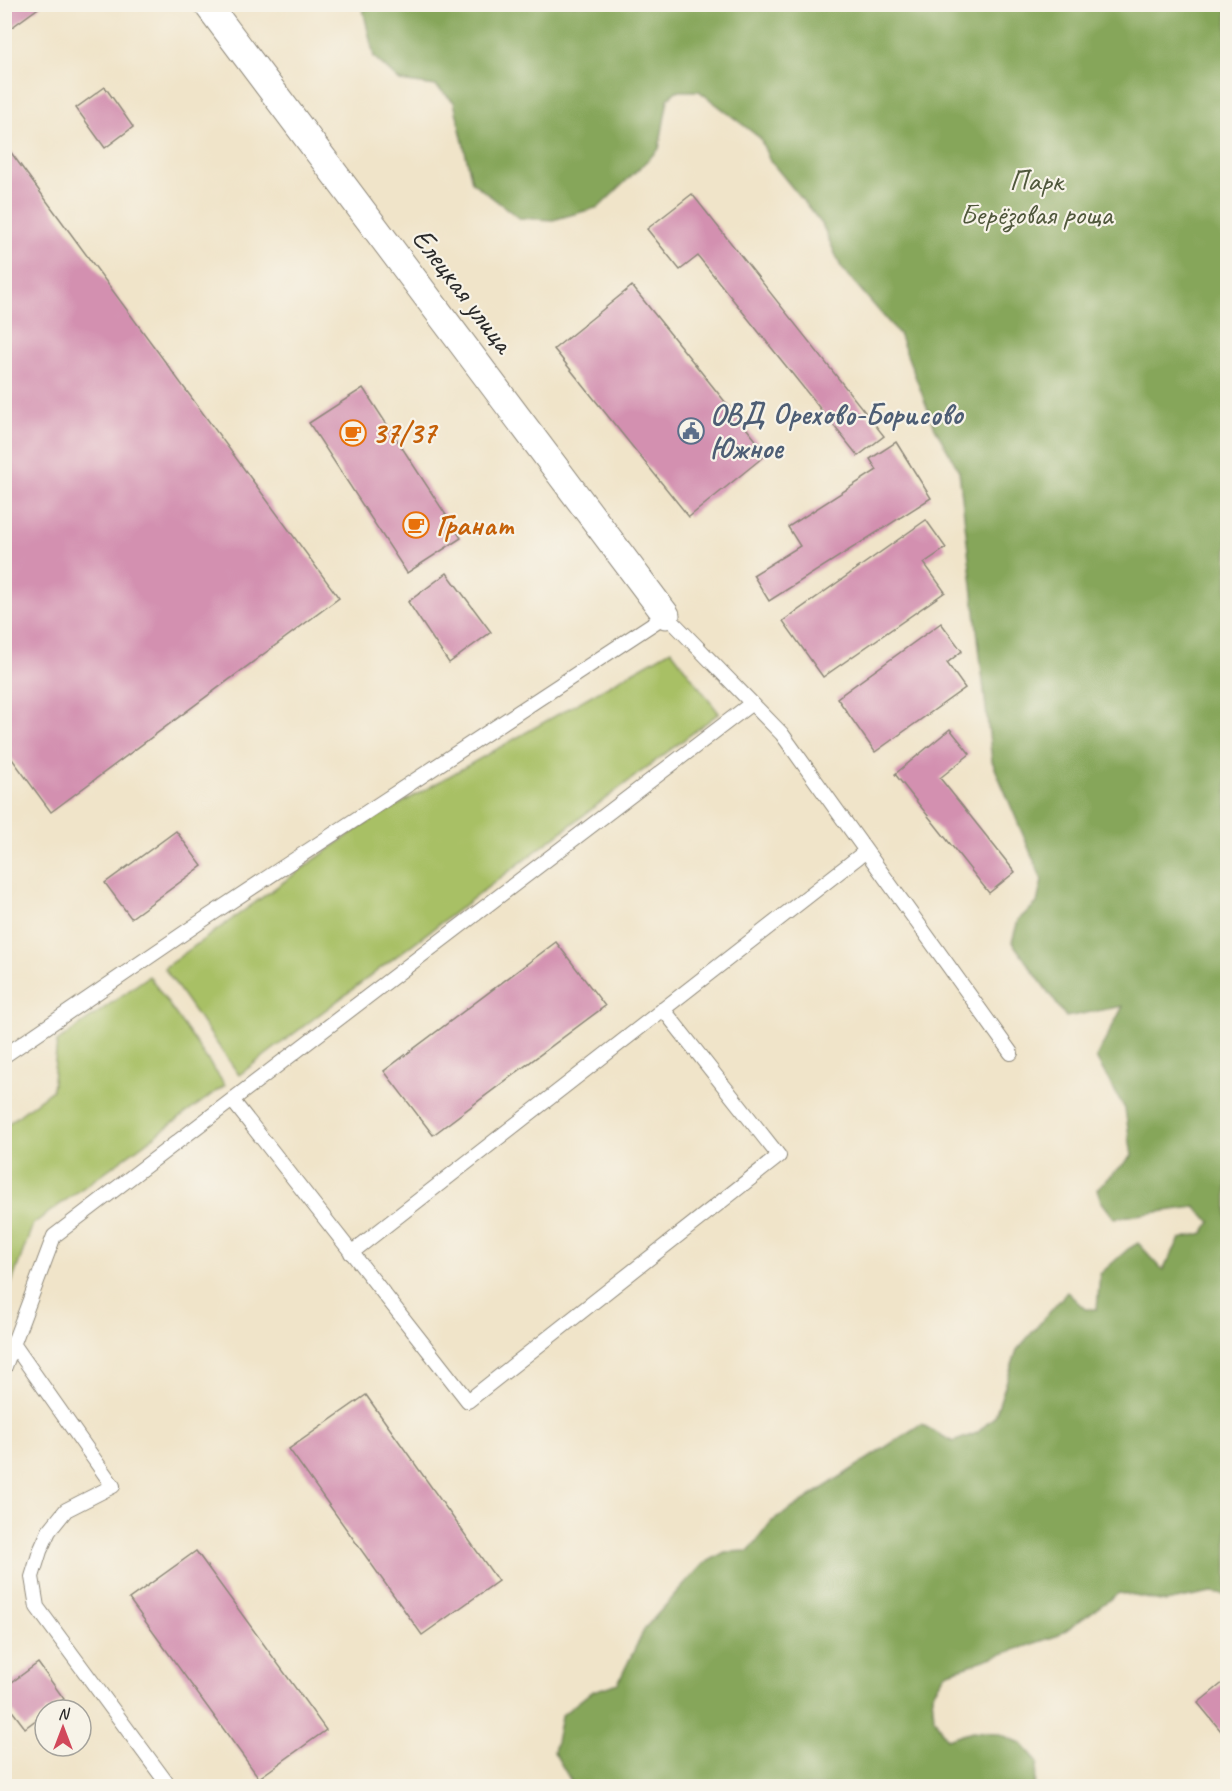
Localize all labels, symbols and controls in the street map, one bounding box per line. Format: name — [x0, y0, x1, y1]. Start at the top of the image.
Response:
park label: Парк Берёзовая роща — [960, 161, 1114, 233]
street label: Елецкая улица — [404, 220, 524, 362]
place label: ОВД Орехово-Борисово Южное — [710, 395, 964, 467]
place label: 37/37 — [372, 414, 439, 452]
public building icon: ОВД Орехово-Борисово Южное — [676, 416, 706, 446]
cafe icon: 37/37 — [338, 418, 368, 448]
place label: Гранат — [436, 506, 515, 544]
cafe icon: Гранат — [401, 510, 431, 540]
north arrow — [33, 1698, 93, 1758]
text: N — [58, 1704, 71, 1724]

